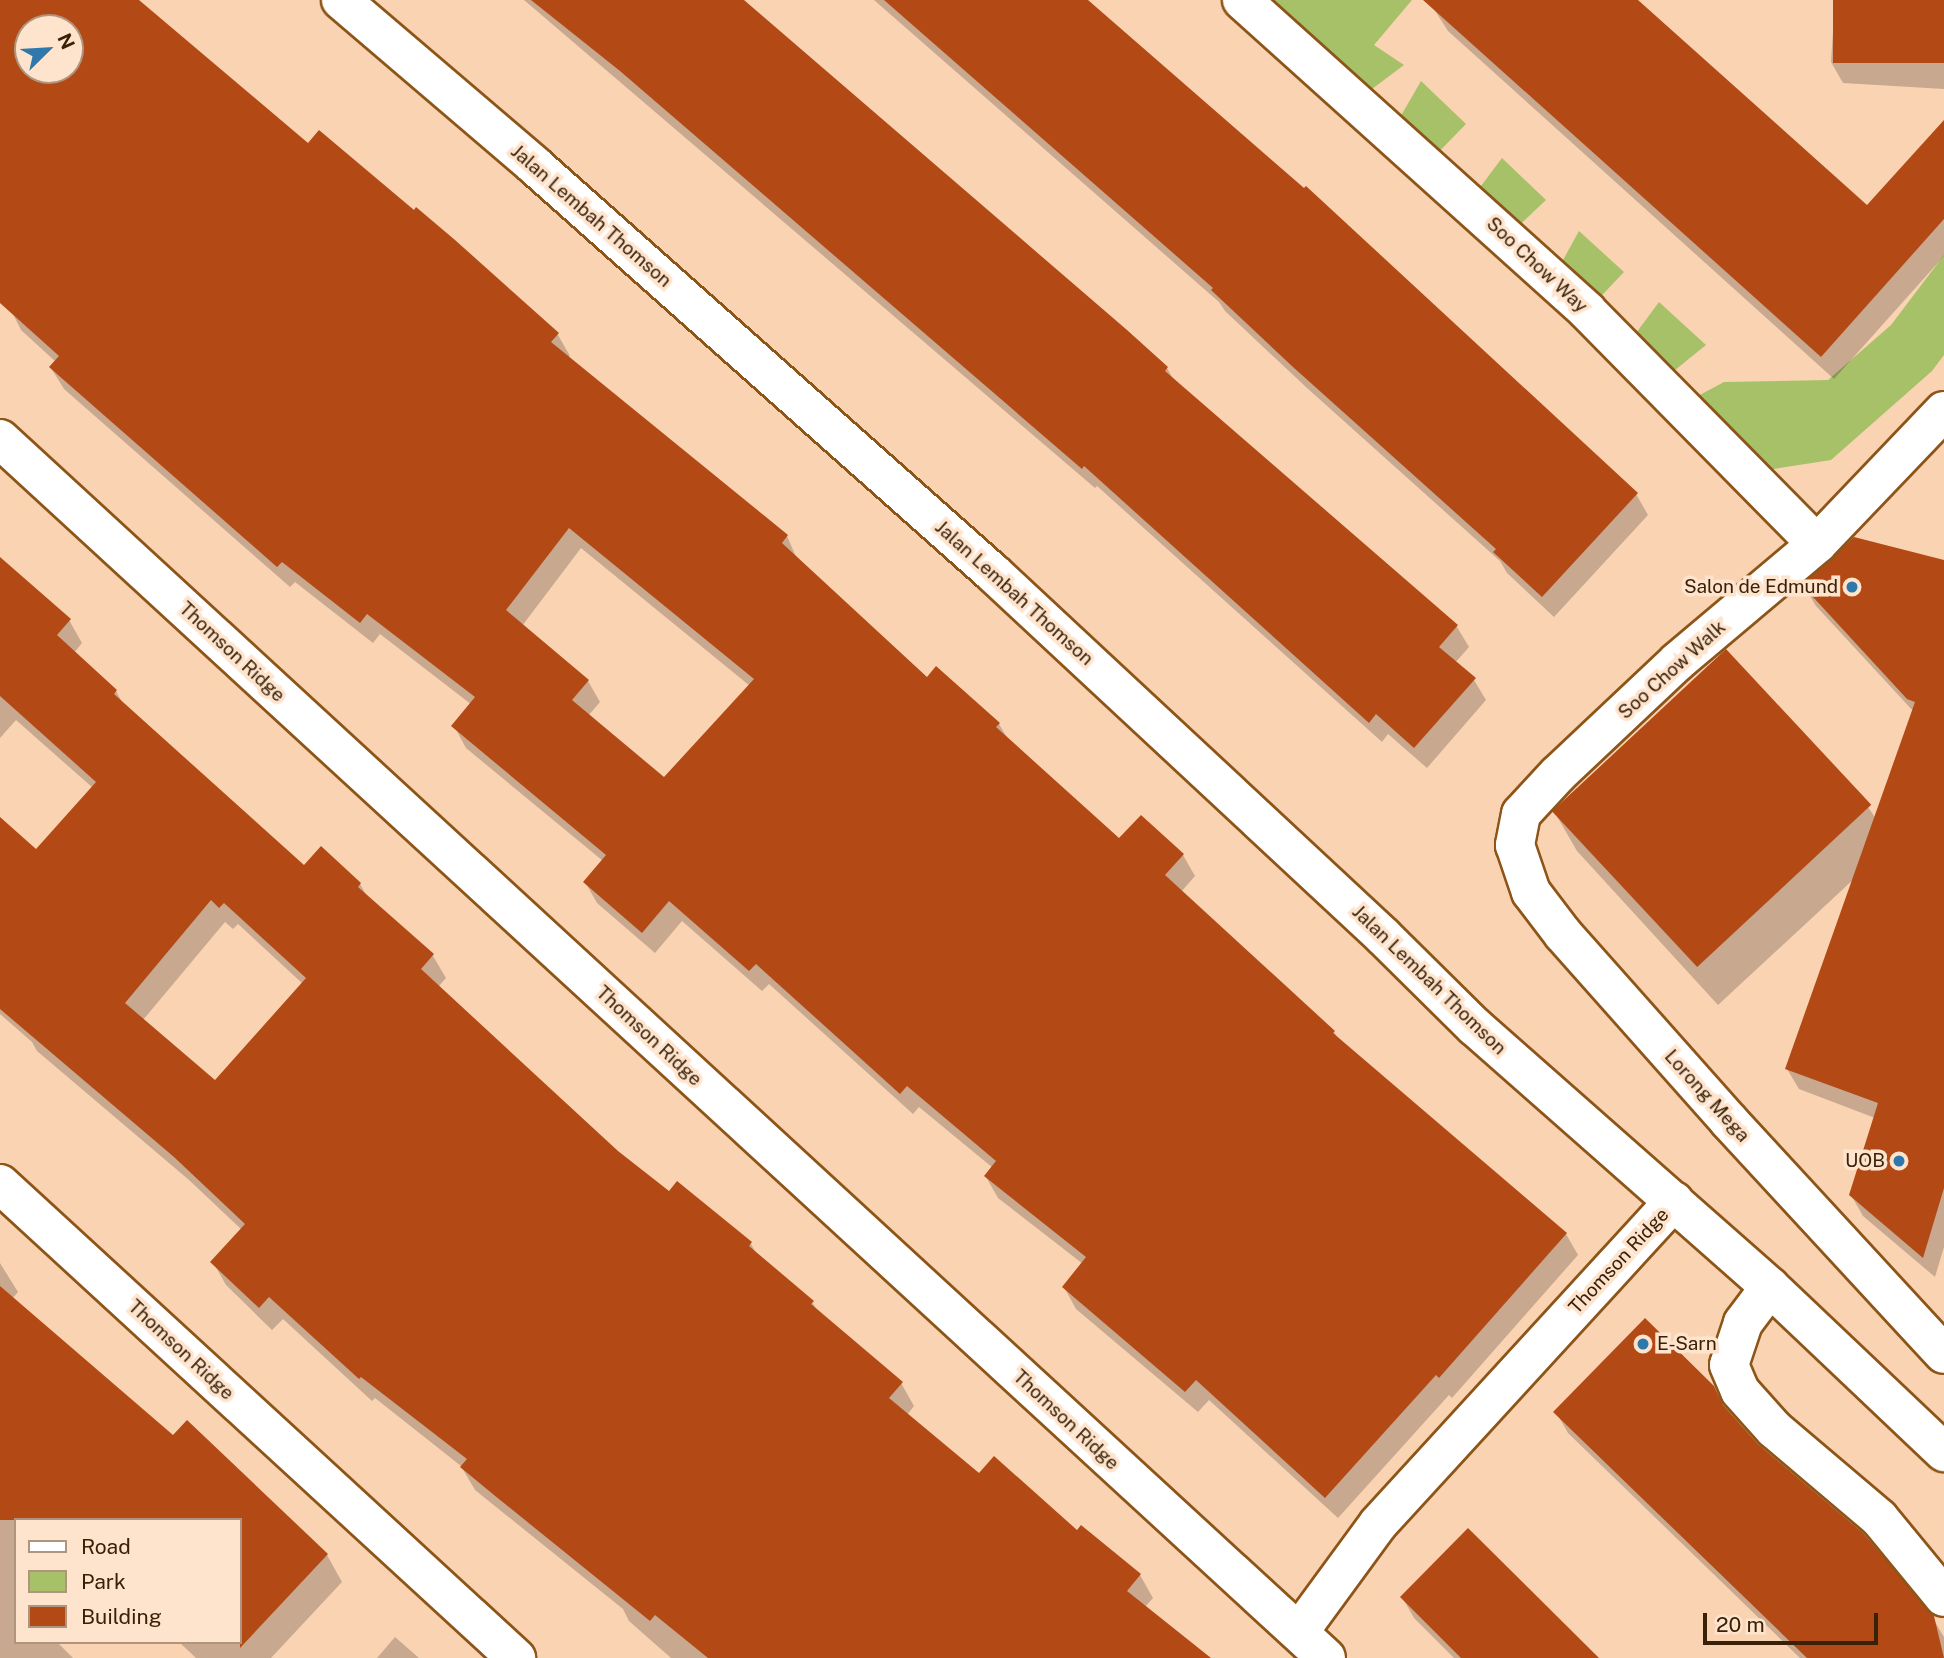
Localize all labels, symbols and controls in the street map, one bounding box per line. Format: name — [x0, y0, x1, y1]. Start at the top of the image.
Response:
north arrow — [14, 14, 84, 84]
text: N — [53, 30, 79, 53]
street label: Jalan Lembah Thomson — [506, 140, 676, 292]
street label: Soo Chow Way — [1481, 212, 1593, 318]
street label: Jalan Lembah Thomson — [930, 516, 1098, 670]
place label: Salon de Edmund — [1684, 576, 1838, 598]
marker: Salon de Edmund — [1844, 579, 1860, 595]
street label: Thomson Ridge — [174, 597, 290, 707]
street label: Soo Chow Walk — [1613, 616, 1731, 724]
street label: Jalan Lembah Thomson — [1347, 900, 1511, 1060]
street label: Thomson Ridge — [591, 981, 707, 1091]
street label: Lorong Mega — [1660, 1045, 1754, 1147]
place label: UOB — [1845, 1150, 1885, 1172]
marker: UOB — [1891, 1153, 1907, 1169]
street label: Thomson Ridge — [1564, 1203, 1674, 1319]
street label: Thomson Ridge — [123, 1295, 239, 1405]
place label: E-Sarn — [1657, 1333, 1717, 1355]
marker: E-Sarn — [1635, 1336, 1651, 1352]
street label: Thomson Ridge — [1008, 1365, 1124, 1475]
legend — [14, 1518, 242, 1644]
text: Road — [81, 1534, 131, 1559]
text: Park — [81, 1569, 126, 1594]
scale bar — [1706, 1598, 1881, 1642]
text: Building — [81, 1604, 162, 1629]
text: 20 m — [1716, 1612, 1765, 1637]

